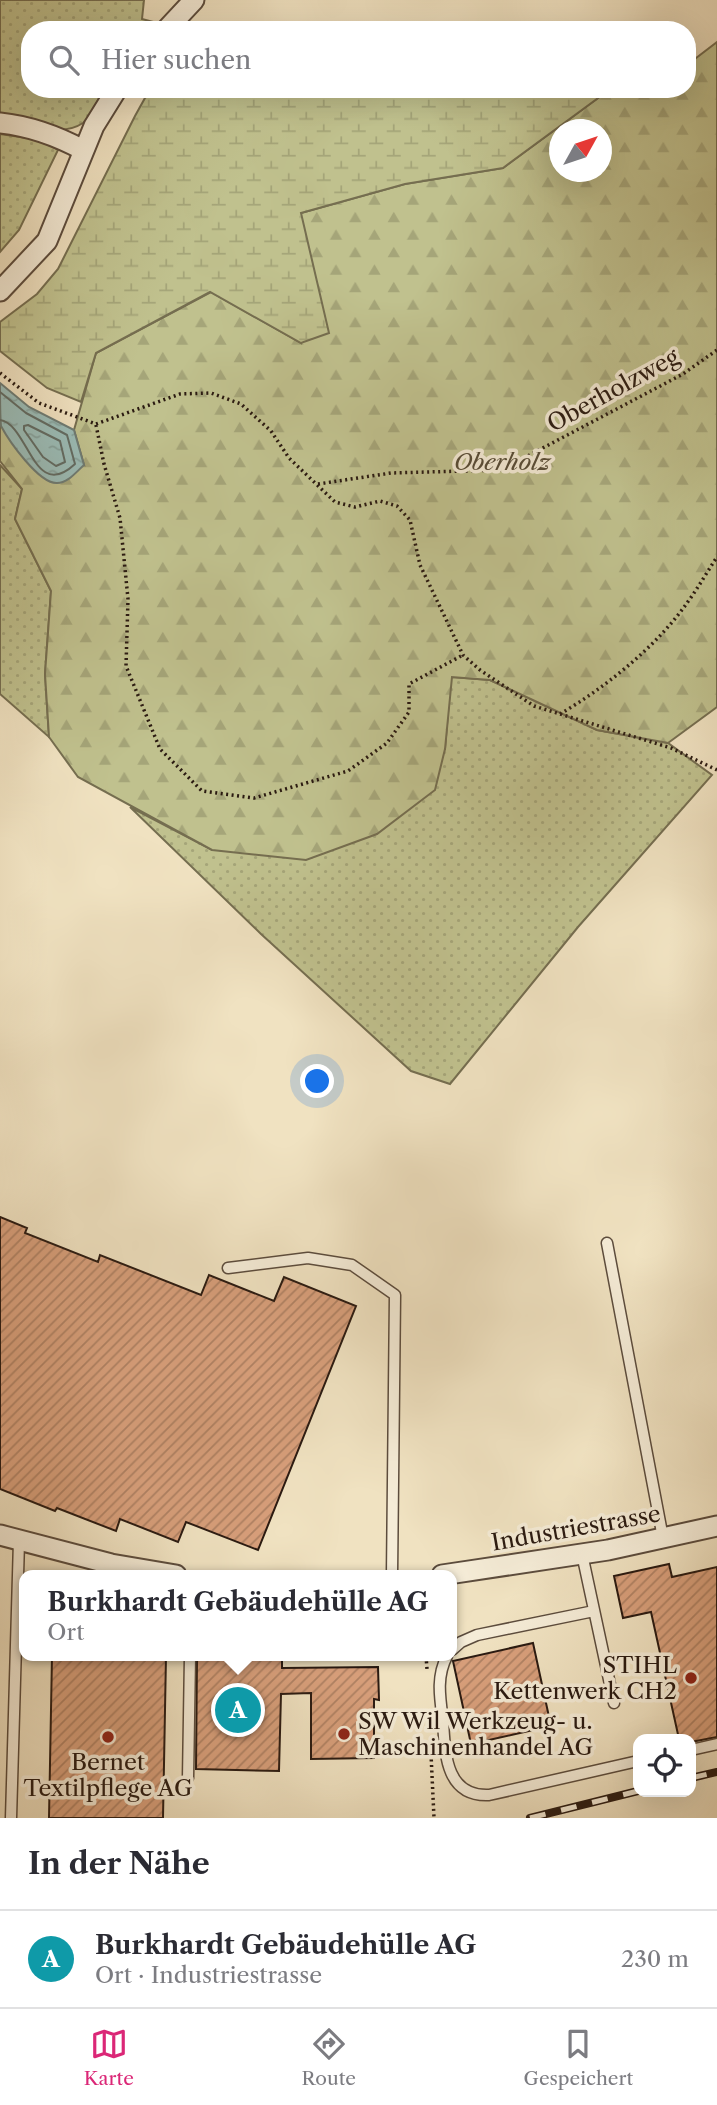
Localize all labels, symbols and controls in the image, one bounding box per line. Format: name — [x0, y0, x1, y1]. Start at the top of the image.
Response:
search box — [21, 21, 696, 98]
icon: search — [45, 41, 83, 79]
text: Hier suchen — [101, 44, 251, 76]
north arrow — [549, 119, 612, 182]
street label: Oberholzweg — [542, 342, 684, 438]
park label: Oberholz — [454, 448, 552, 476]
your location — [300, 1064, 334, 1098]
street label: Industriestrasse — [489, 1499, 663, 1557]
popup — [19, 1570, 457, 1661]
text: Burkhardt Gebäudehülle AG — [47, 1586, 429, 1618]
text: Ort — [47, 1618, 84, 1646]
place label: STIHL Kettenwerk CH2 — [493, 1651, 677, 1705]
marker: STIHL Kettenwerk CH2 — [683, 1670, 699, 1686]
pin: A — [215, 1684, 261, 1736]
place label: SW Wil Werkzeug- u. Maschinenhandel AG — [358, 1707, 593, 1761]
marker: SW Wil Werkzeug- u. Maschinenhandel AG — [336, 1726, 352, 1742]
marker: Bernet Textilpflege AG — [100, 1729, 116, 1745]
map controls — [633, 1734, 696, 1797]
button: locate — [633, 1734, 696, 1797]
place label: Bernet Textilpflege AG — [24, 1748, 192, 1802]
text: In der Nähe — [28, 1845, 210, 1882]
text: Burkhardt Gebäudehülle AG — [95, 1929, 476, 1961]
text: A — [42, 1945, 60, 1973]
text: 230 m — [621, 1945, 689, 1973]
text: Ort · Industriestrasse — [95, 1961, 322, 1989]
tab: Karte — [84, 2025, 134, 2090]
tab: Route — [302, 2025, 356, 2090]
tab: Gespeichert — [524, 2025, 633, 2090]

